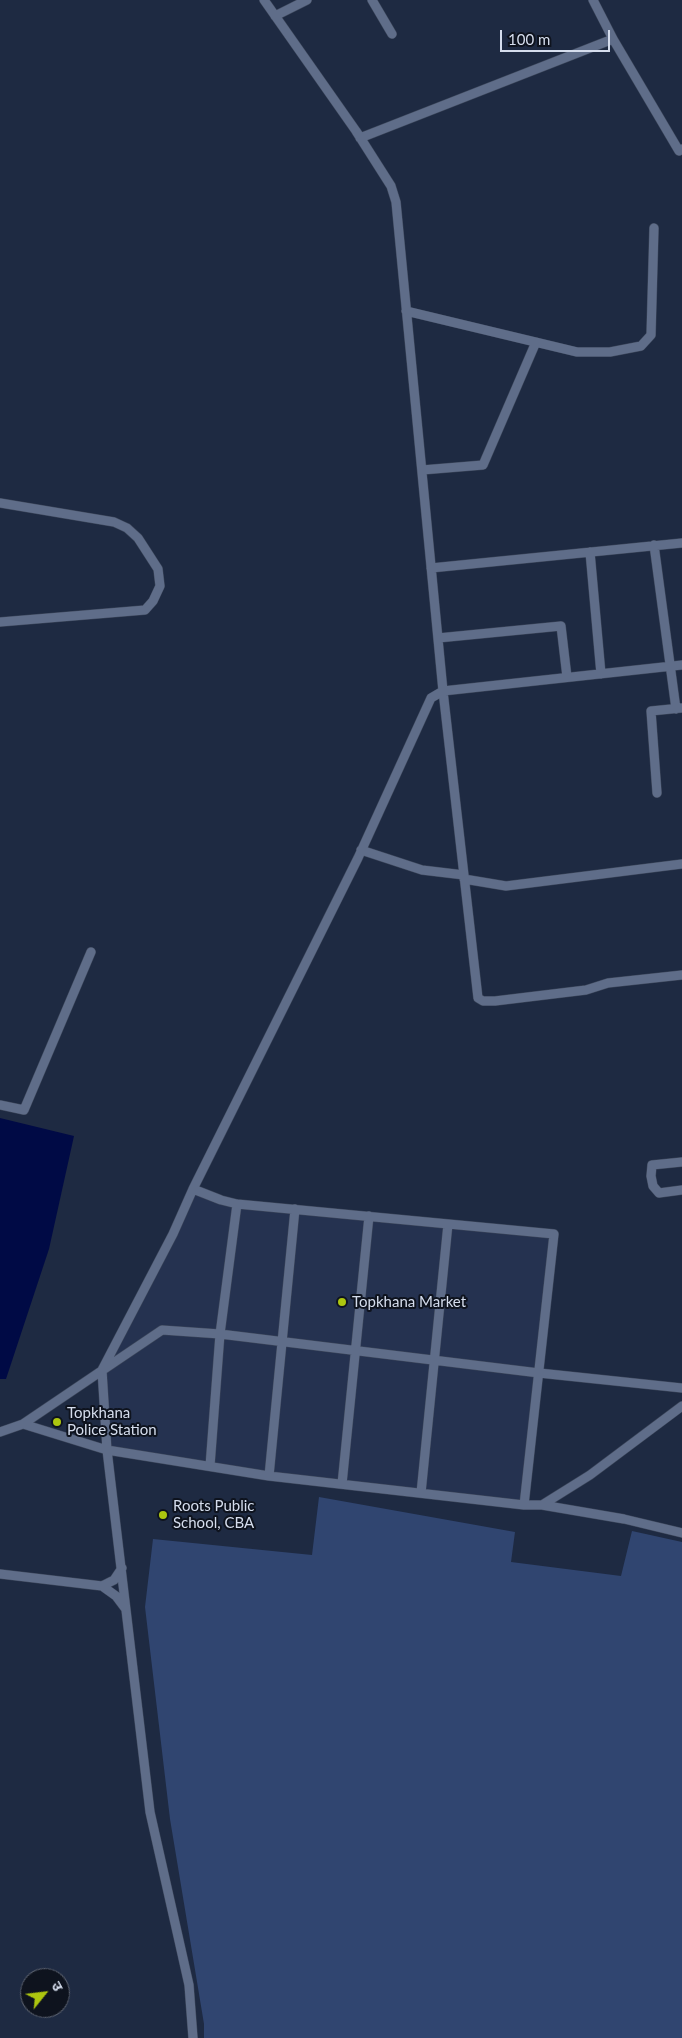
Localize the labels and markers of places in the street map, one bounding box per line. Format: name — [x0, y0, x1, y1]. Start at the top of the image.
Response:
place label: Topkhana Market — [352, 1293, 466, 1311]
marker: Topkhana Market — [336, 1296, 348, 1308]
place label: Topkhana Police Station — [67, 1404, 157, 1439]
marker: Topkhana Police Station — [51, 1416, 63, 1428]
place label: Roots Public School, CBA — [173, 1497, 255, 1532]
marker: Roots Public School, CBA — [157, 1509, 169, 1521]

